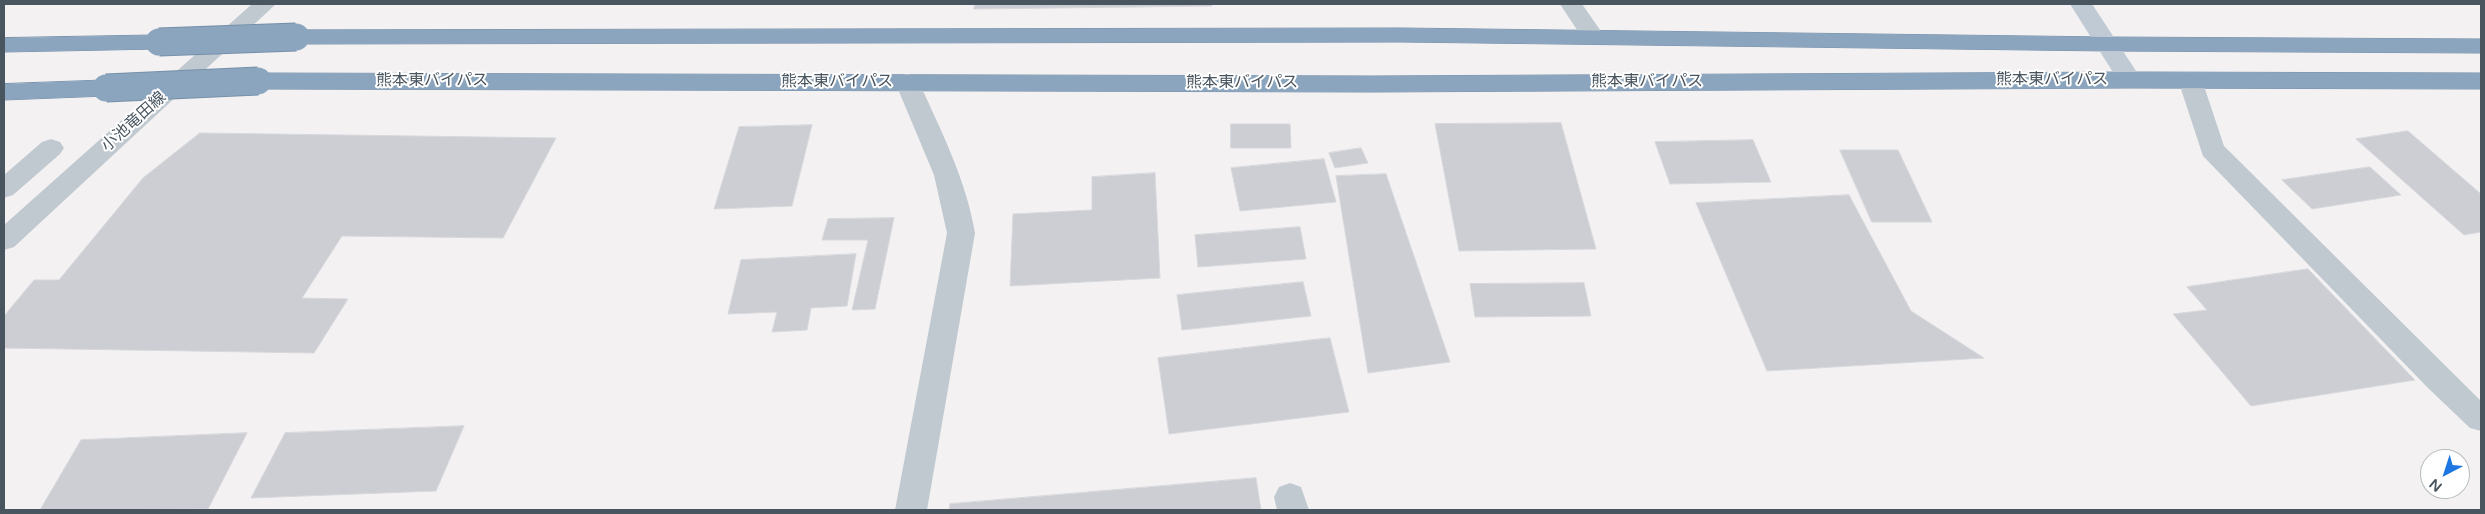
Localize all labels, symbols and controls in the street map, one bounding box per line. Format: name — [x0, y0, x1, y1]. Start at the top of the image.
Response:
street label: 熊本東バイパス — [1996, 70, 2108, 90]
street label: 熊本東バイパス — [376, 71, 488, 91]
street label: 熊本東バイパス — [781, 72, 893, 92]
street label: 熊本東バイパス — [1591, 72, 1703, 92]
street label: 熊本東バイパス — [1186, 73, 1298, 93]
street label: 小池竜田線 — [98, 88, 170, 156]
north arrow — [2420, 449, 2470, 499]
text: N — [2426, 475, 2445, 495]

